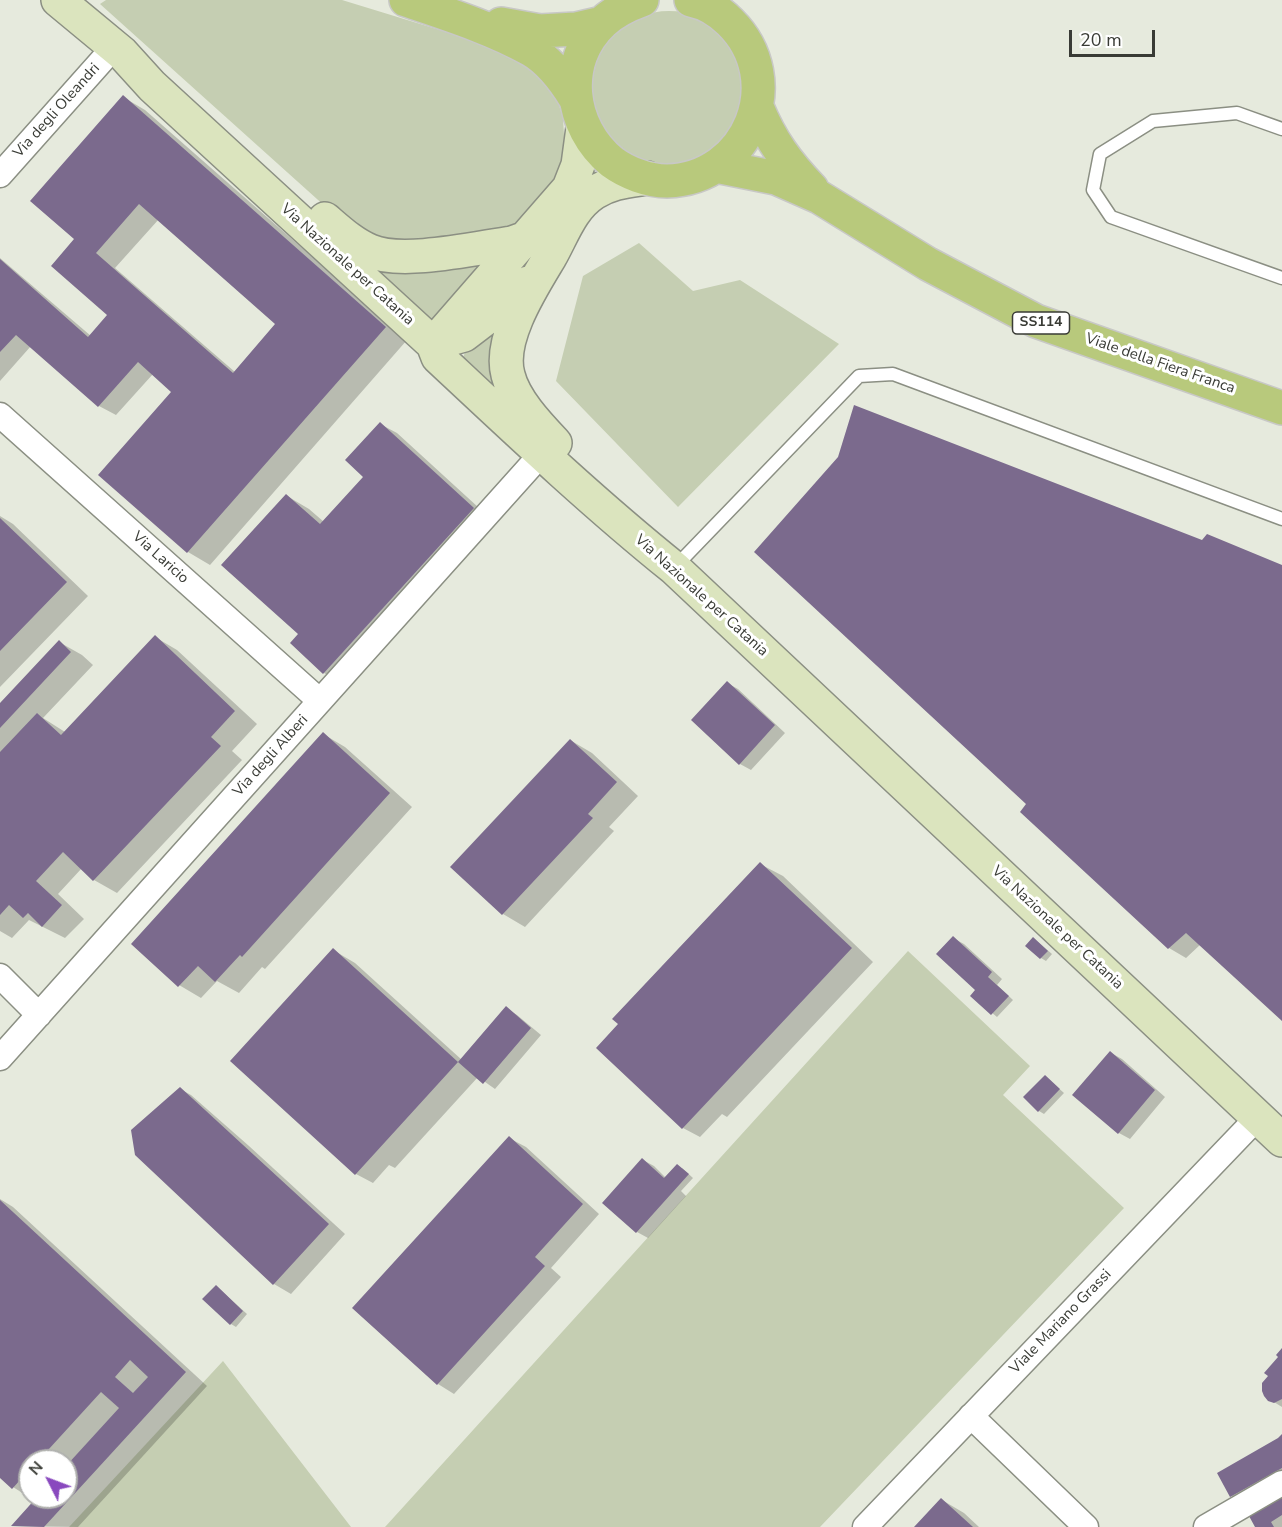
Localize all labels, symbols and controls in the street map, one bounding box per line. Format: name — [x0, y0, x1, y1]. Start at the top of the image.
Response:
scale bar — [1072, 18, 1158, 56]
text: 20 m — [1080, 28, 1122, 52]
street label: Via degli Oleandri — [10, 60, 104, 162]
street label: Via Nazionale per Catania — [277, 200, 417, 330]
road number: SS114 — [1012, 312, 1070, 334]
street label: Viale della Fiera Franca — [1083, 330, 1237, 398]
street label: Via Laricio — [128, 528, 192, 588]
street label: Via Nazionale per Catania — [631, 531, 771, 661]
street label: Via degli Alberi — [230, 711, 312, 801]
street label: Via Nazionale per Catania — [988, 862, 1126, 994]
street label: Viale Mariano Grassi — [1006, 1266, 1116, 1378]
north arrow — [18, 1449, 78, 1509]
text: N — [24, 1456, 48, 1480]

